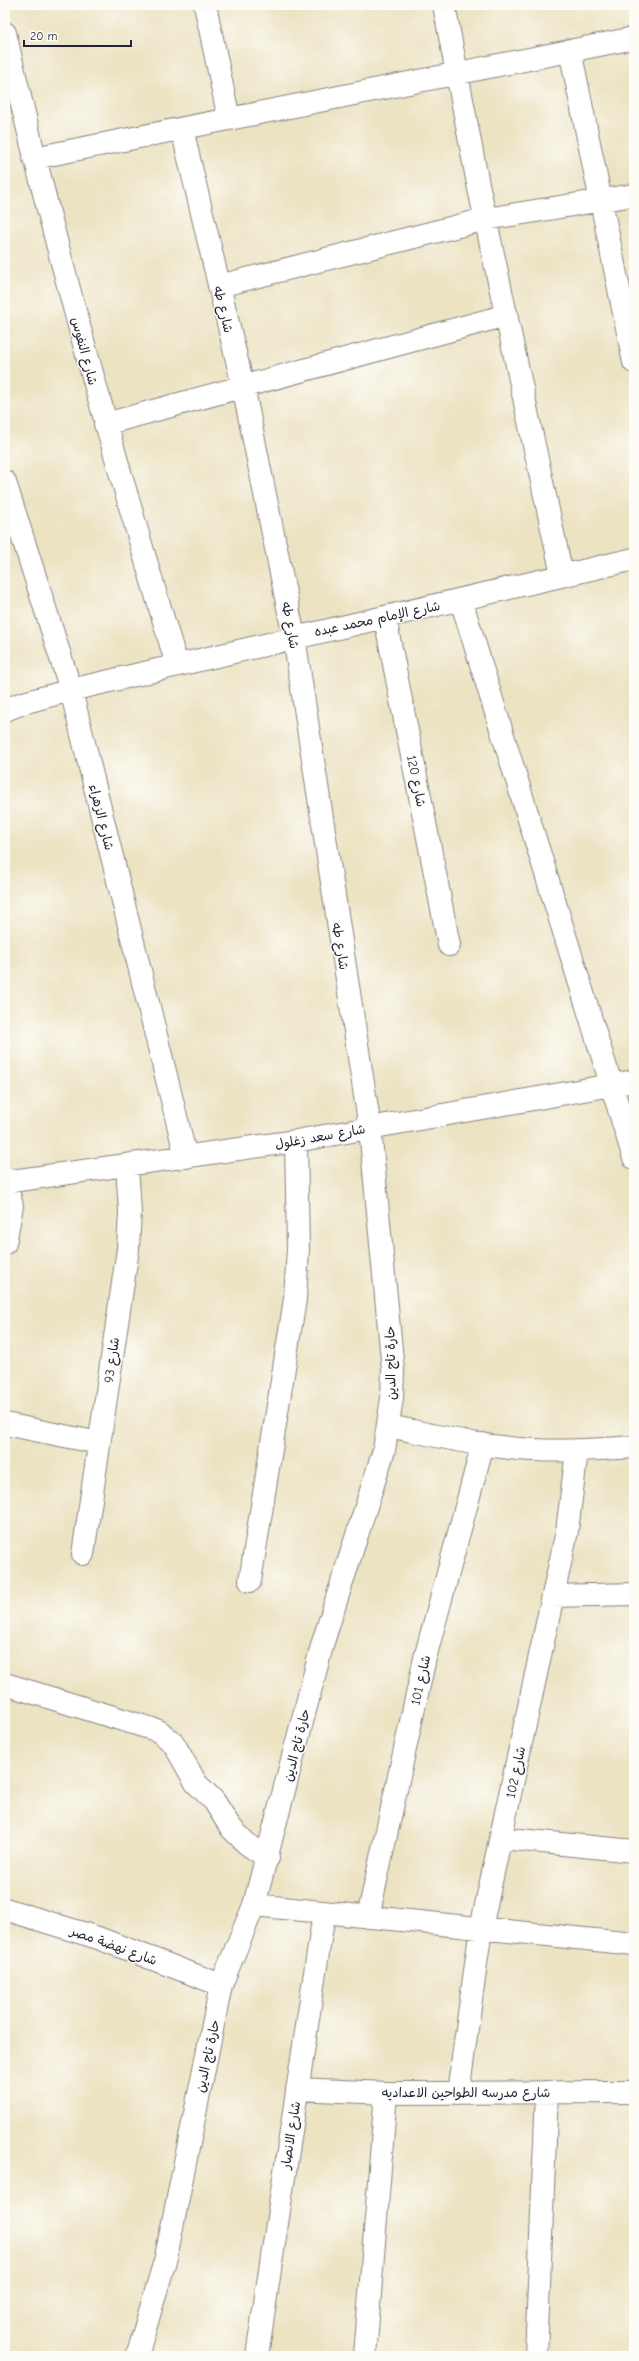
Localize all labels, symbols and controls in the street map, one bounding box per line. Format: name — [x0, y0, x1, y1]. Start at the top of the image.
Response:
scale bar — [24, 22, 131, 48]
text: 20 m — [30, 29, 58, 43]
street label: شارع طه — [209, 284, 236, 335]
street label: شارع النفوس — [66, 315, 101, 387]
street label: شارع الإمام محمد عبده — [313, 598, 442, 642]
street label: شارع طه — [277, 600, 302, 650]
street label: شارع 120 — [402, 754, 429, 809]
street label: شارع الزهراء — [84, 782, 117, 852]
street label: شارع طه — [327, 921, 352, 971]
street label: شارع سعد زغلول — [274, 1121, 367, 1154]
street label: حارة تاج الدين — [382, 1326, 401, 1400]
street label: شارع 93 — [101, 1336, 124, 1384]
street label: شارع 101 — [407, 1654, 435, 1707]
street label: حارة تاج الدين — [280, 1707, 315, 1783]
street label: شارع 102 — [503, 1745, 530, 1800]
street label: شارع نهضة مصر — [67, 1923, 159, 1970]
street label: حارة تاج الدين — [192, 2018, 225, 2094]
street label: شارع مدرسه الطواحين الاعداديه — [382, 2085, 550, 2102]
street label: شارع الانصار — [278, 2100, 305, 2171]

